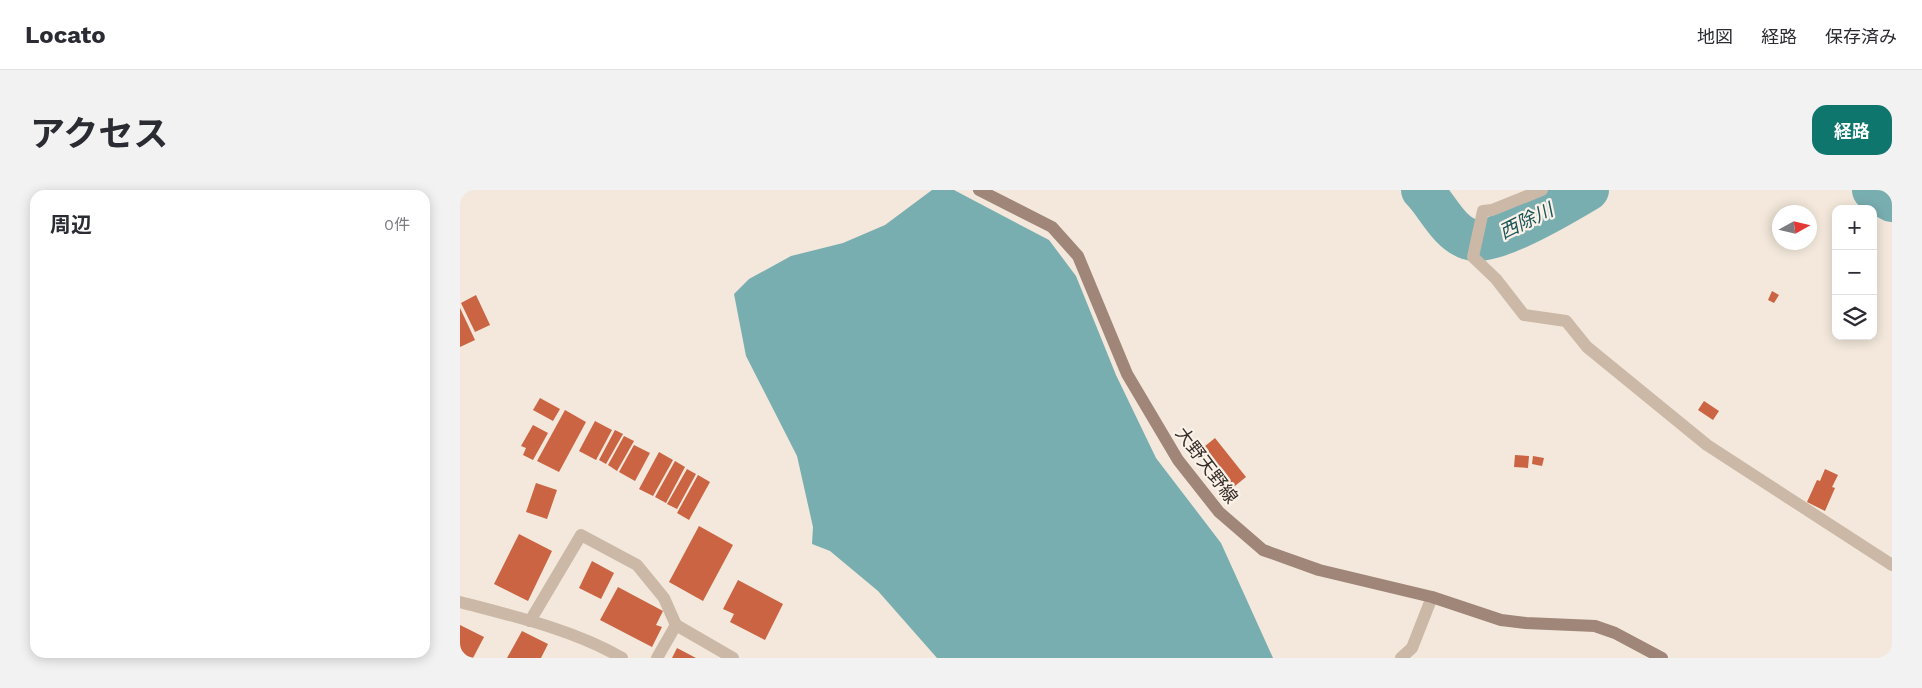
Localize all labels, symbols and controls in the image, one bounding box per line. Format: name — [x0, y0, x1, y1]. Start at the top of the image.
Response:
text: Locato — [25, 21, 106, 49]
text: 地図 — [1697, 26, 1733, 47]
text: 経路 — [1761, 26, 1797, 47]
text: 保存済み — [1825, 26, 1897, 47]
button: 経路 — [1812, 105, 1892, 155]
text: アクセス — [30, 113, 168, 155]
water label: 西除川 — [1495, 197, 1558, 244]
north arrow — [1772, 205, 1817, 250]
map controls — [1832, 205, 1877, 340]
button: + — [1832, 205, 1877, 250]
text: 周辺 — [50, 212, 92, 237]
text: 0件 — [384, 215, 410, 234]
button: − — [1832, 250, 1877, 295]
button: layers — [1832, 295, 1877, 340]
street label: 大野天野線 — [1172, 423, 1242, 507]

